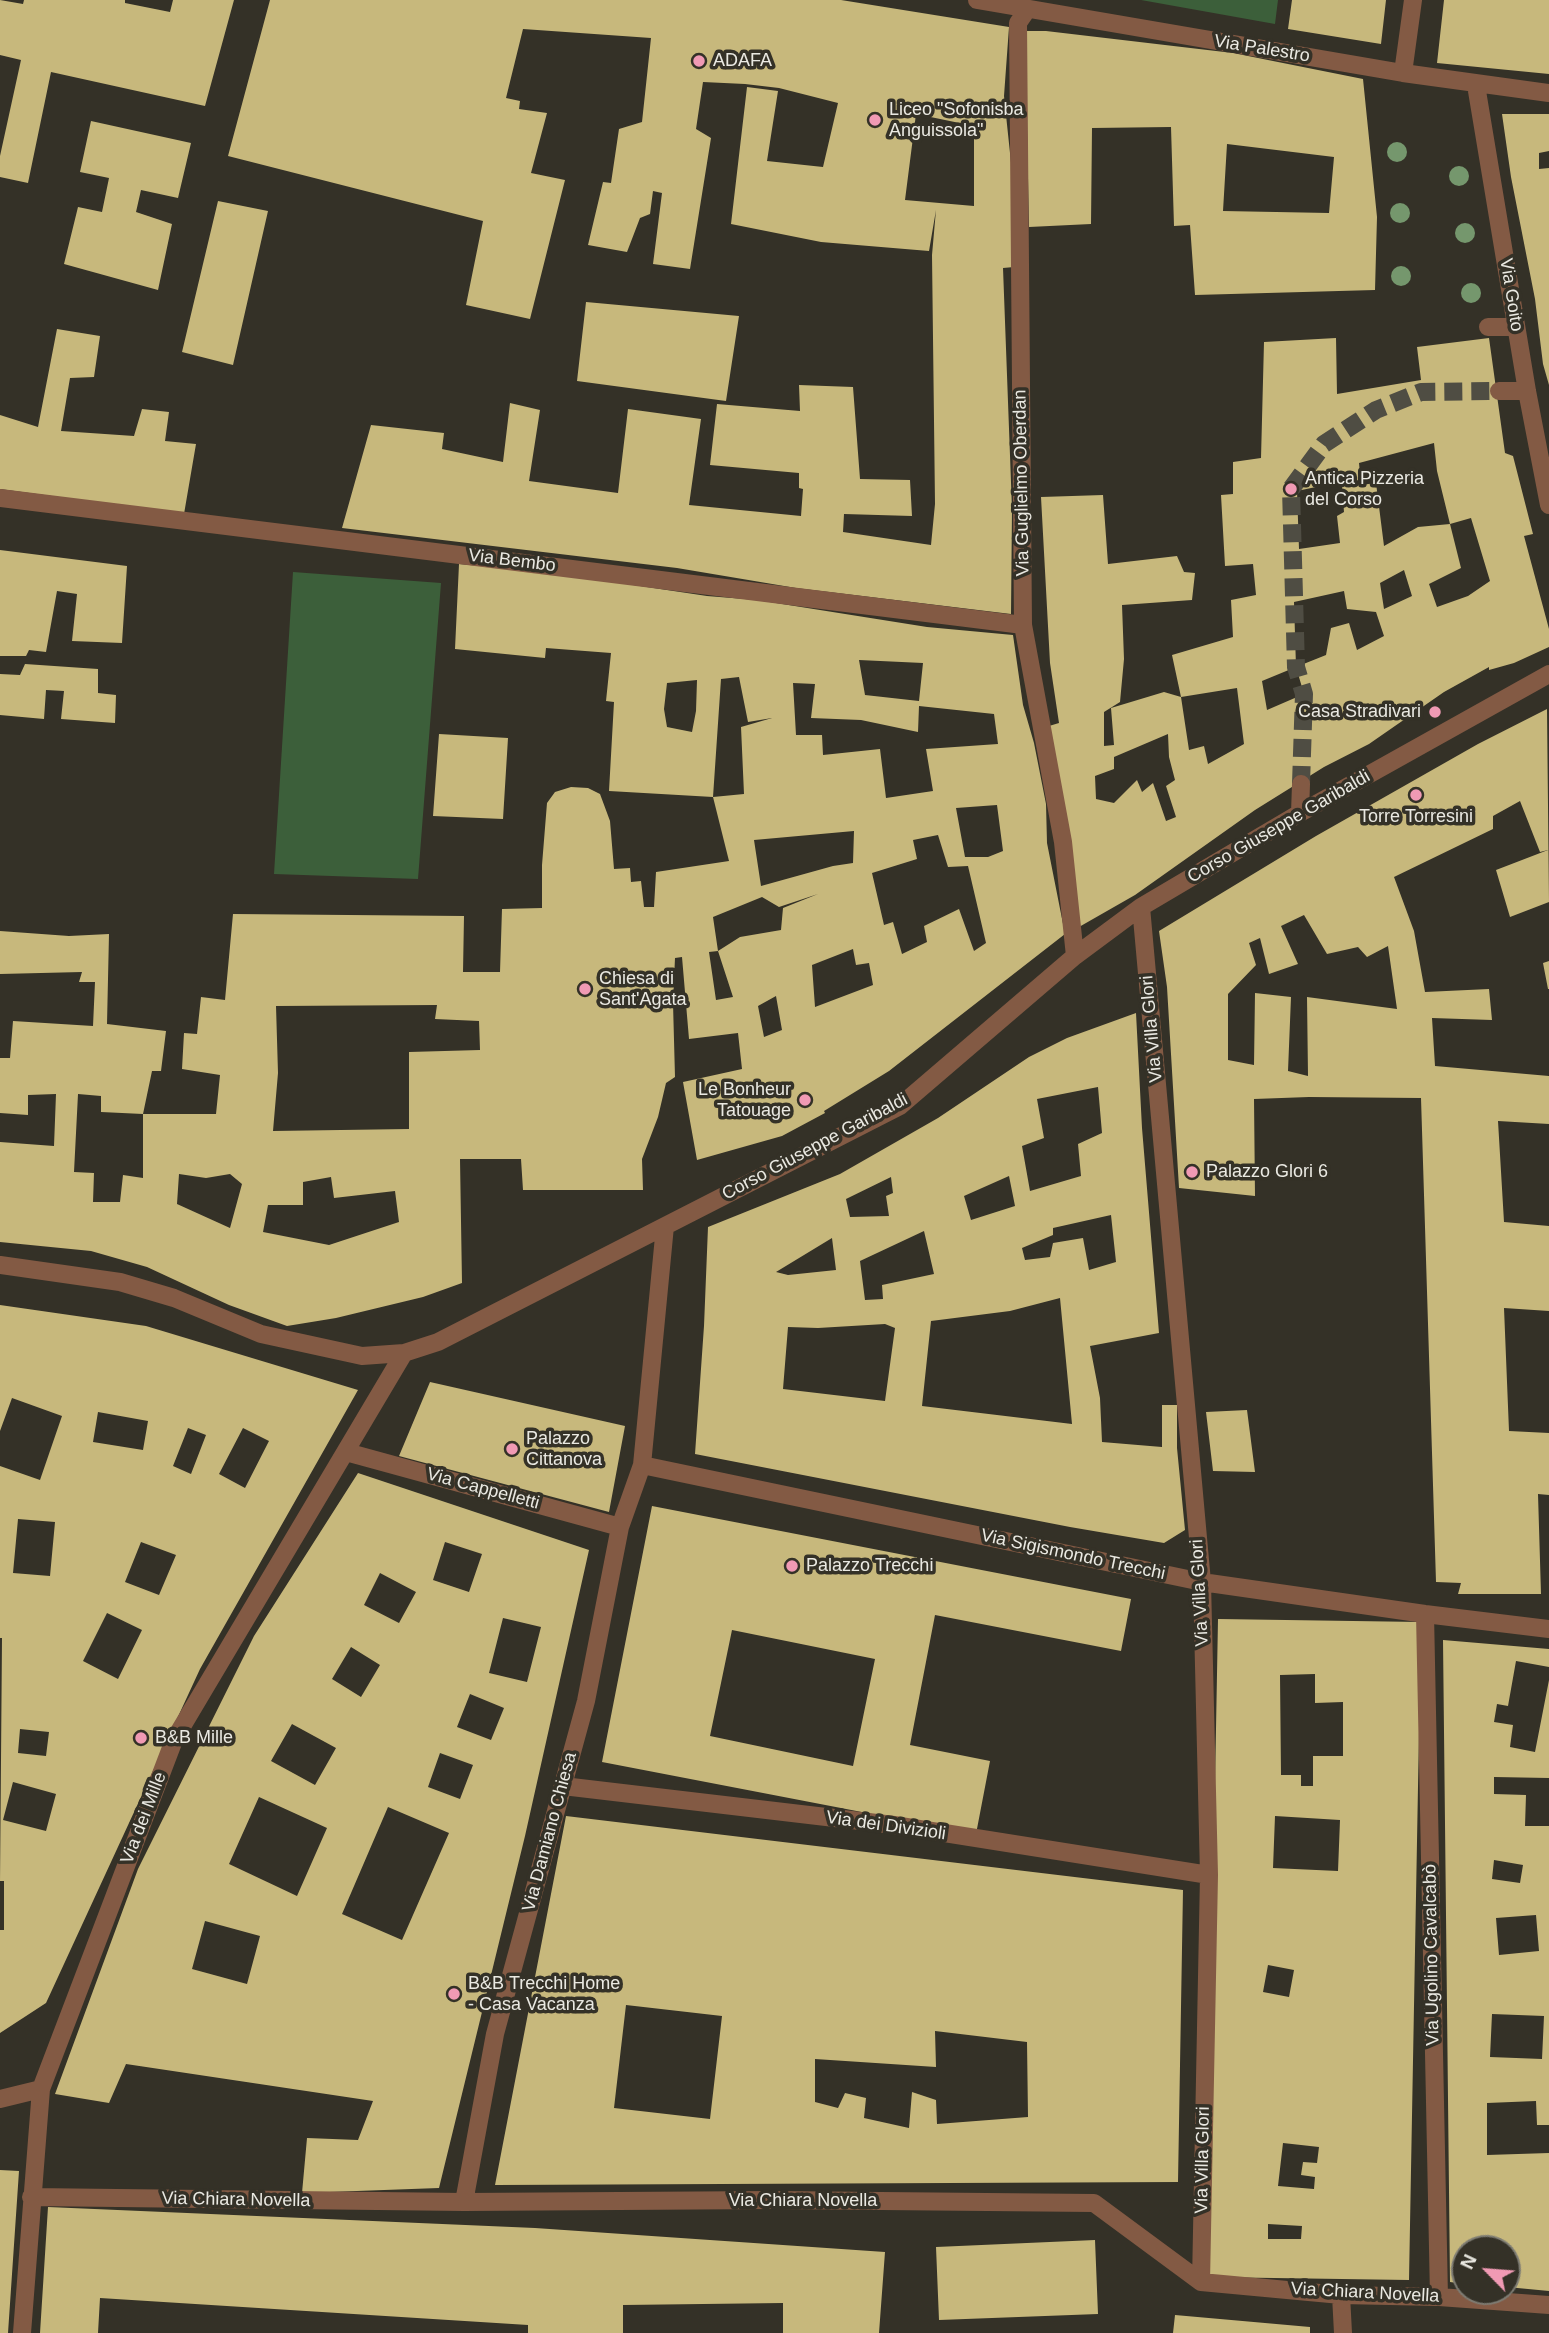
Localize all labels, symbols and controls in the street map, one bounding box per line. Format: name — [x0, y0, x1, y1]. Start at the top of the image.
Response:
street label: Via Palestro — [1213, 31, 1311, 67]
place label: ADAFA — [713, 50, 772, 72]
marker: ADAFA — [691, 53, 707, 69]
place label: Liceo "Sofonisba Anguissola" — [889, 99, 1023, 142]
marker: Liceo "Sofonisba Anguissola" — [867, 112, 883, 128]
street label: Via Goito — [1495, 257, 1527, 333]
street label: Via Guglielmo Oberdan — [1010, 389, 1034, 577]
place label: Antica Pizzeria del Corso — [1305, 468, 1424, 510]
marker: Antica Pizzeria del Corso — [1283, 481, 1299, 497]
street label: Via Bembo — [467, 545, 557, 577]
place label: Casa Stradivari — [1298, 701, 1421, 723]
marker: Casa Stradivari — [1427, 704, 1443, 720]
street label: Corso Giuseppe Garibaldi — [1184, 766, 1374, 888]
marker: Torre Torresini — [1408, 787, 1424, 803]
place label: Torre Torresini — [1359, 806, 1473, 828]
place label: Chiesa di Sant'Agata — [599, 968, 687, 1010]
street label: Via Villa Glori — [1137, 975, 1167, 1083]
marker: Chiesa di Sant'Agata — [577, 981, 593, 997]
place label: Le Bonheur Tatouage — [698, 1079, 791, 1122]
street label: Corso Giuseppe Garibaldi — [718, 1089, 912, 1205]
marker: Le Bonheur Tatouage — [797, 1092, 813, 1108]
place label: Palazzo Glori 6 — [1206, 1161, 1328, 1183]
marker: Palazzo Glori 6 — [1184, 1164, 1200, 1180]
place label: Palazzo Cittanova — [526, 1428, 602, 1470]
marker: Palazzo Cittanova — [504, 1441, 520, 1457]
street label: Via Cappelletti — [424, 1464, 542, 1514]
street label: Via Sigismondo Trecchi — [979, 1525, 1167, 1585]
street label: Via Villa Glori — [1186, 1539, 1214, 1647]
place label: Palazzo Trecchi — [806, 1555, 933, 1577]
marker: Palazzo Trecchi — [784, 1558, 800, 1574]
place label: B&B Mille — [155, 1727, 233, 1749]
marker: B&B Mille — [133, 1730, 149, 1746]
street label: Via Damiano Chiesa — [518, 1750, 582, 1914]
street label: Via dei Mille — [117, 1769, 171, 1867]
street label: Via dei Divizioli — [825, 1807, 947, 1845]
street label: Via Ugolino Cavalcabò — [1420, 1864, 1444, 2046]
place label: B&B Trecchi Home - Casa Vacanza — [468, 1973, 620, 2016]
marker: B&B Trecchi Home - Casa Vacanza — [446, 1986, 462, 2002]
street label: Via Villa Glori — [1191, 2106, 1215, 2214]
street label: Via Chiara Novella — [161, 2188, 311, 2212]
street label: Via Chiara Novella — [729, 2190, 877, 2212]
north arrow — [1451, 2235, 1521, 2305]
text: N — [1456, 2251, 1481, 2272]
street label: Via Chiara Novella — [1290, 2278, 1440, 2308]

